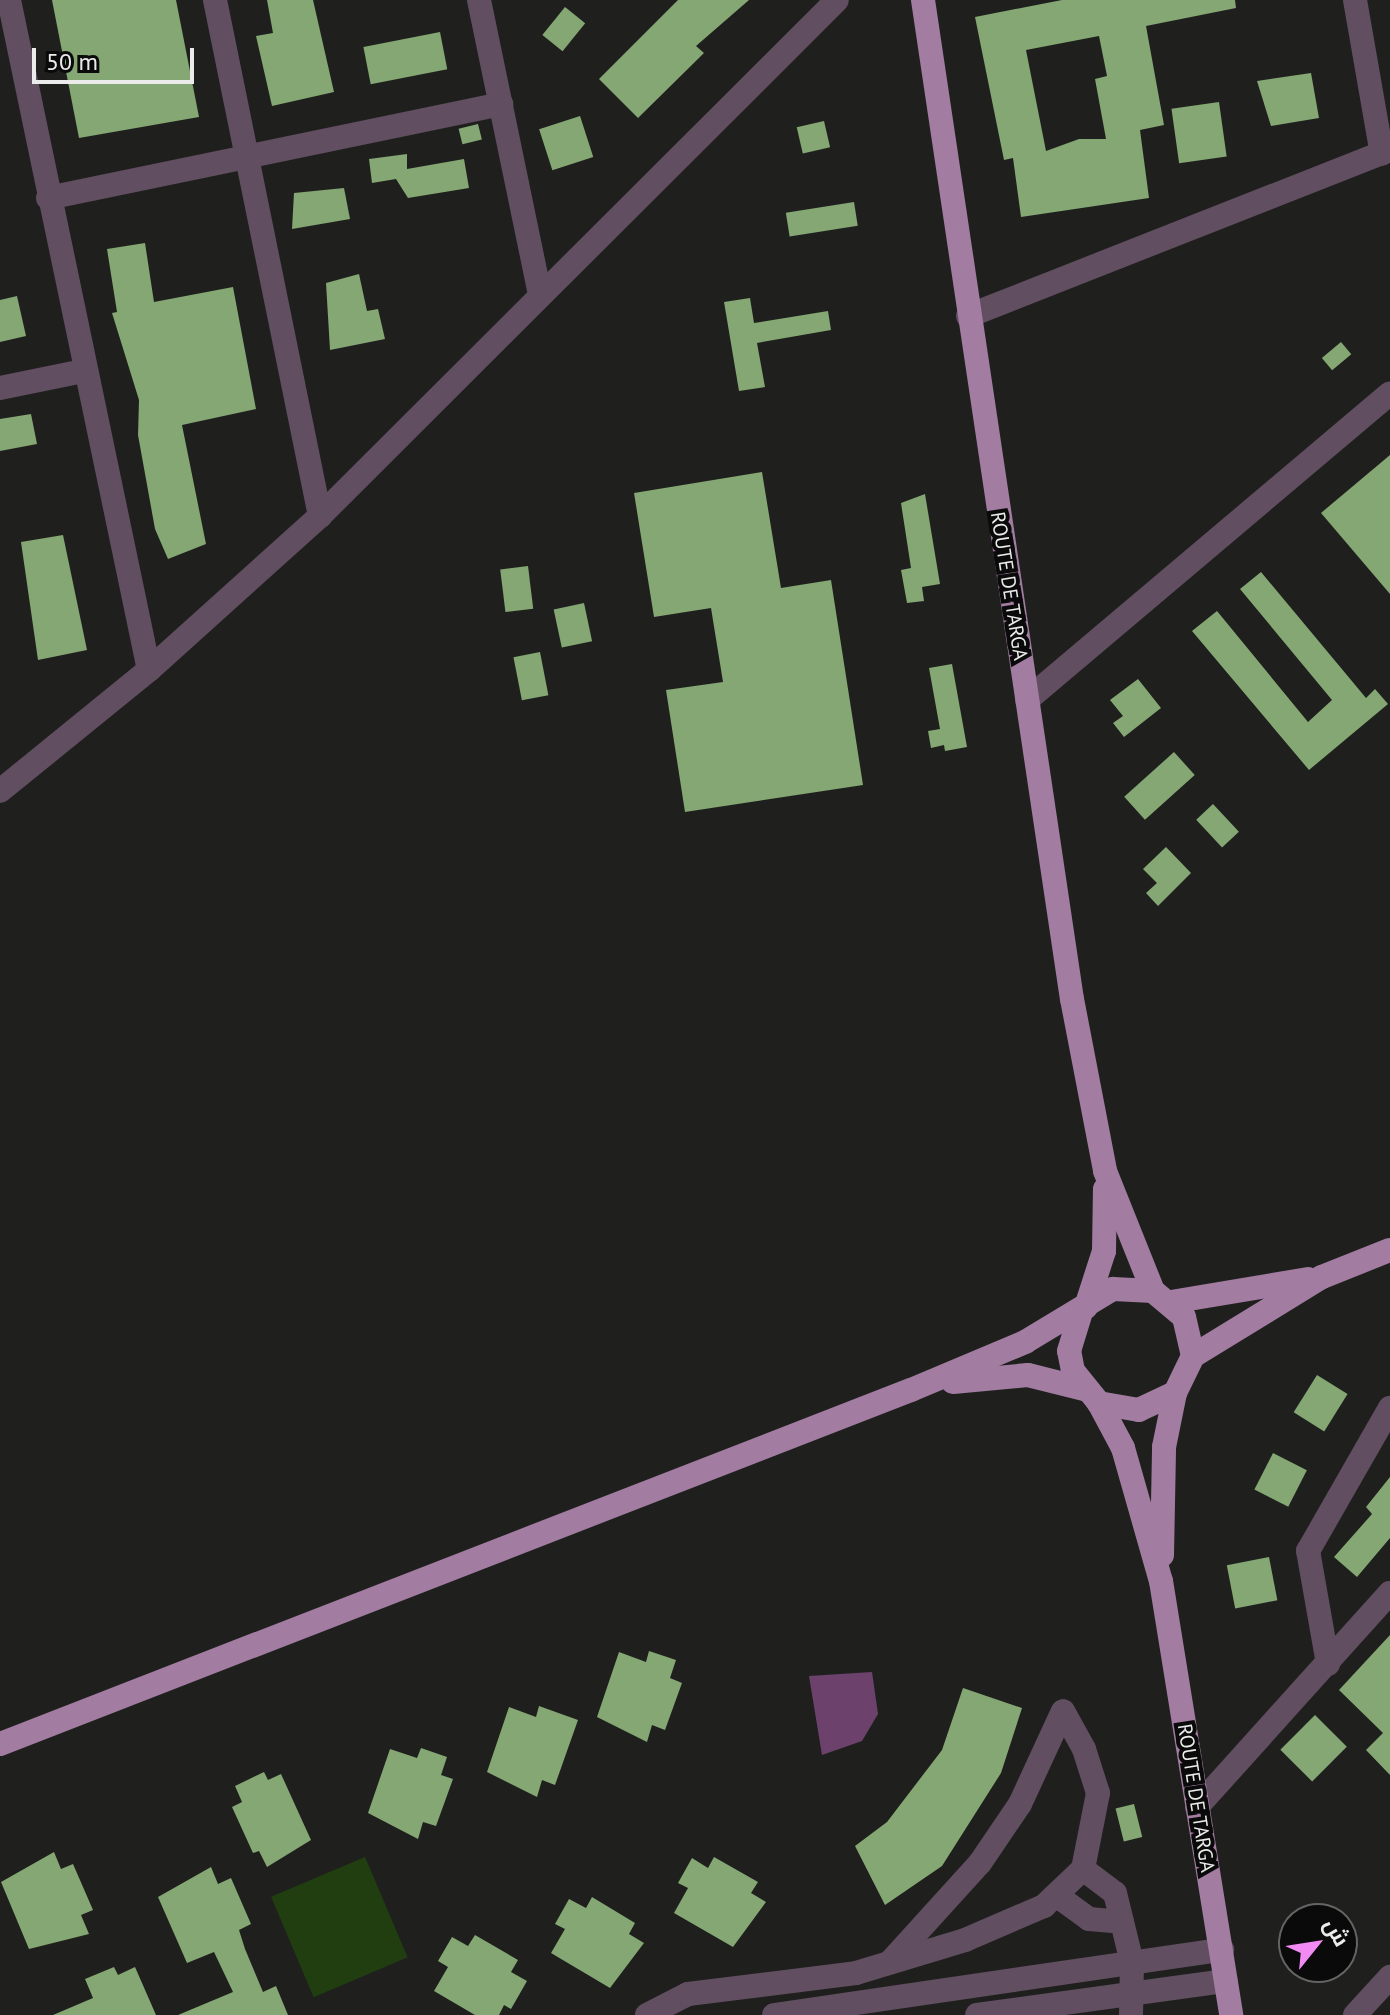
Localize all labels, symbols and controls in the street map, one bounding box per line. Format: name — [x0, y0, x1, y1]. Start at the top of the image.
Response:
scale bar — [36, 32, 198, 82]
text: 50 m — [46, 46, 98, 77]
street label: ROUTE DE TARGA — [985, 510, 1033, 662]
street label: ROUTE DE TARGA — [1172, 1722, 1220, 1874]
north arrow — [1278, 1903, 1358, 1983]
text: ش — [1318, 1913, 1356, 1951]

